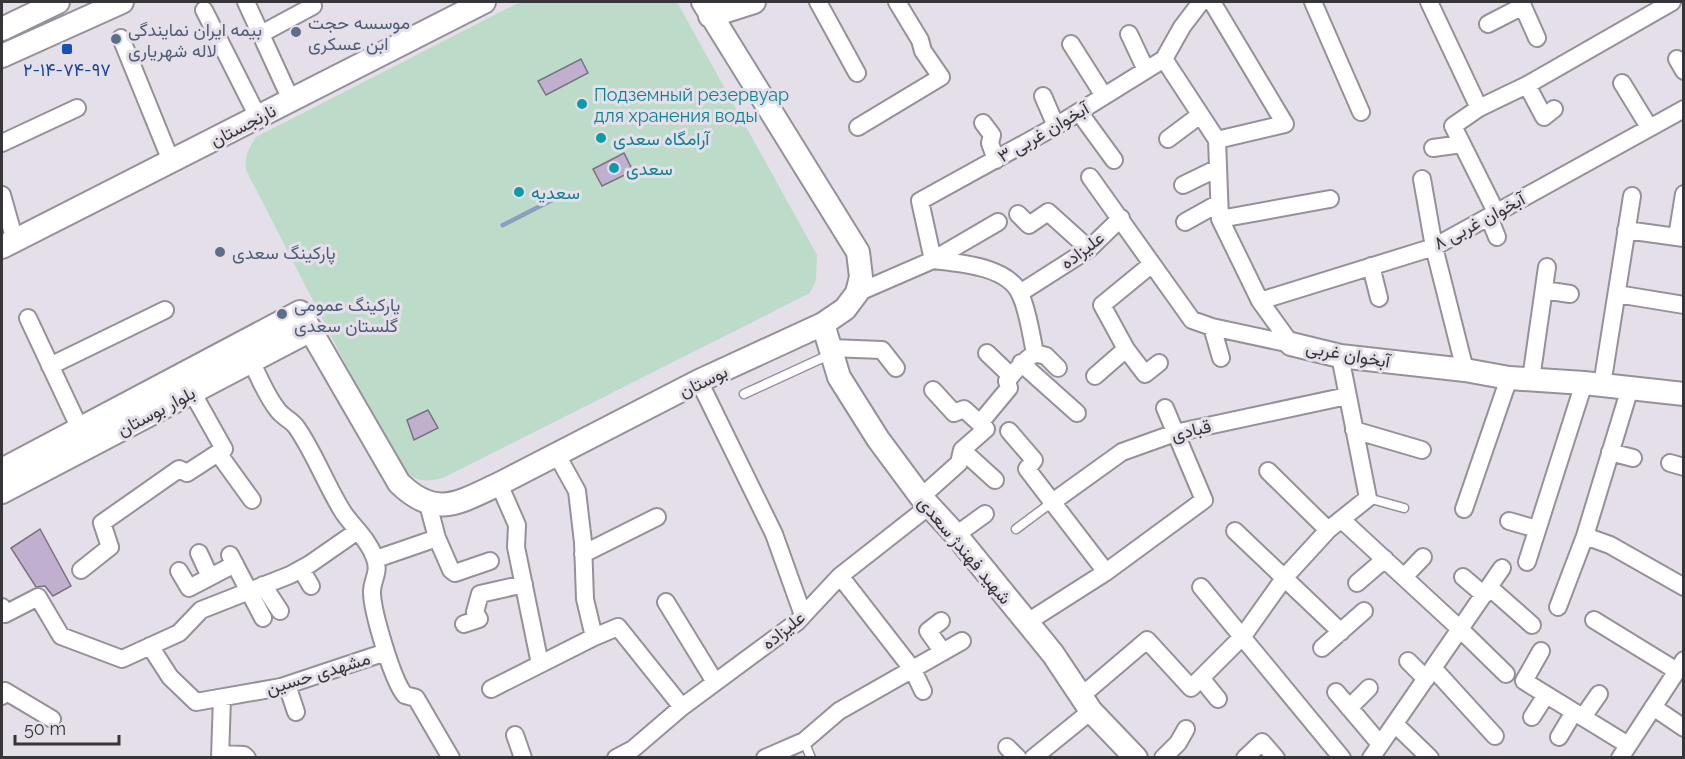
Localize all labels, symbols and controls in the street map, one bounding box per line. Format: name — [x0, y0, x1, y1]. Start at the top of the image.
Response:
place label: موسسه حجت ابن عسکری — [308, 12, 410, 55]
place label: بیمه ایران نمایندگی لاله شهریاری — [128, 19, 262, 62]
marker: موسسه حجت ابن عسکری — [289, 25, 303, 39]
marker: بیمه ایران نمایندگی لاله شهریاری — [109, 32, 123, 46]
marker: ۲-۱۴-۷۴-۹۷ — [60, 42, 74, 56]
place label: ۲-۱۴-۷۴-۹۷ — [23, 59, 111, 80]
place label: Подземный резервуар для хранения воды — [594, 84, 789, 126]
marker: Подземный резервуар для хранения воды — [575, 97, 589, 111]
street label: آبخوان غربی ۳ — [994, 97, 1094, 167]
street label: نارنجستان — [207, 99, 280, 151]
place label: آرامگاه سعدی — [613, 128, 711, 150]
marker: آرامگاه سعدی — [594, 131, 608, 145]
place label: سعدی — [626, 158, 673, 180]
marker: سعدی — [607, 161, 621, 175]
place label: سعدیه — [531, 182, 580, 203]
marker: سعدیه — [512, 185, 526, 199]
street label: آبخوان غربی ۸ — [1430, 187, 1530, 255]
street label: علیزاده — [1056, 227, 1109, 274]
place label: پارکینگ سعدی — [232, 242, 336, 265]
marker: پارکینگ سعدی — [213, 245, 227, 259]
place label: پارکینگ عمومی گلستان سعدی — [294, 294, 400, 337]
marker: پارکینگ عمومی گلستان سعدی — [275, 307, 289, 321]
street label: آبخوان غربی — [1304, 336, 1394, 373]
street label: بوستان — [675, 360, 731, 403]
street label: بلوار بوستان — [113, 382, 199, 441]
street label: قبادی — [1169, 415, 1213, 446]
street label: شهید فهندژ سعدی — [913, 492, 1016, 609]
street label: علیزاده — [757, 606, 809, 654]
street label: مشهدی حسین — [263, 647, 373, 700]
scale bar — [15, 708, 118, 746]
text: 50 m — [24, 718, 66, 739]

